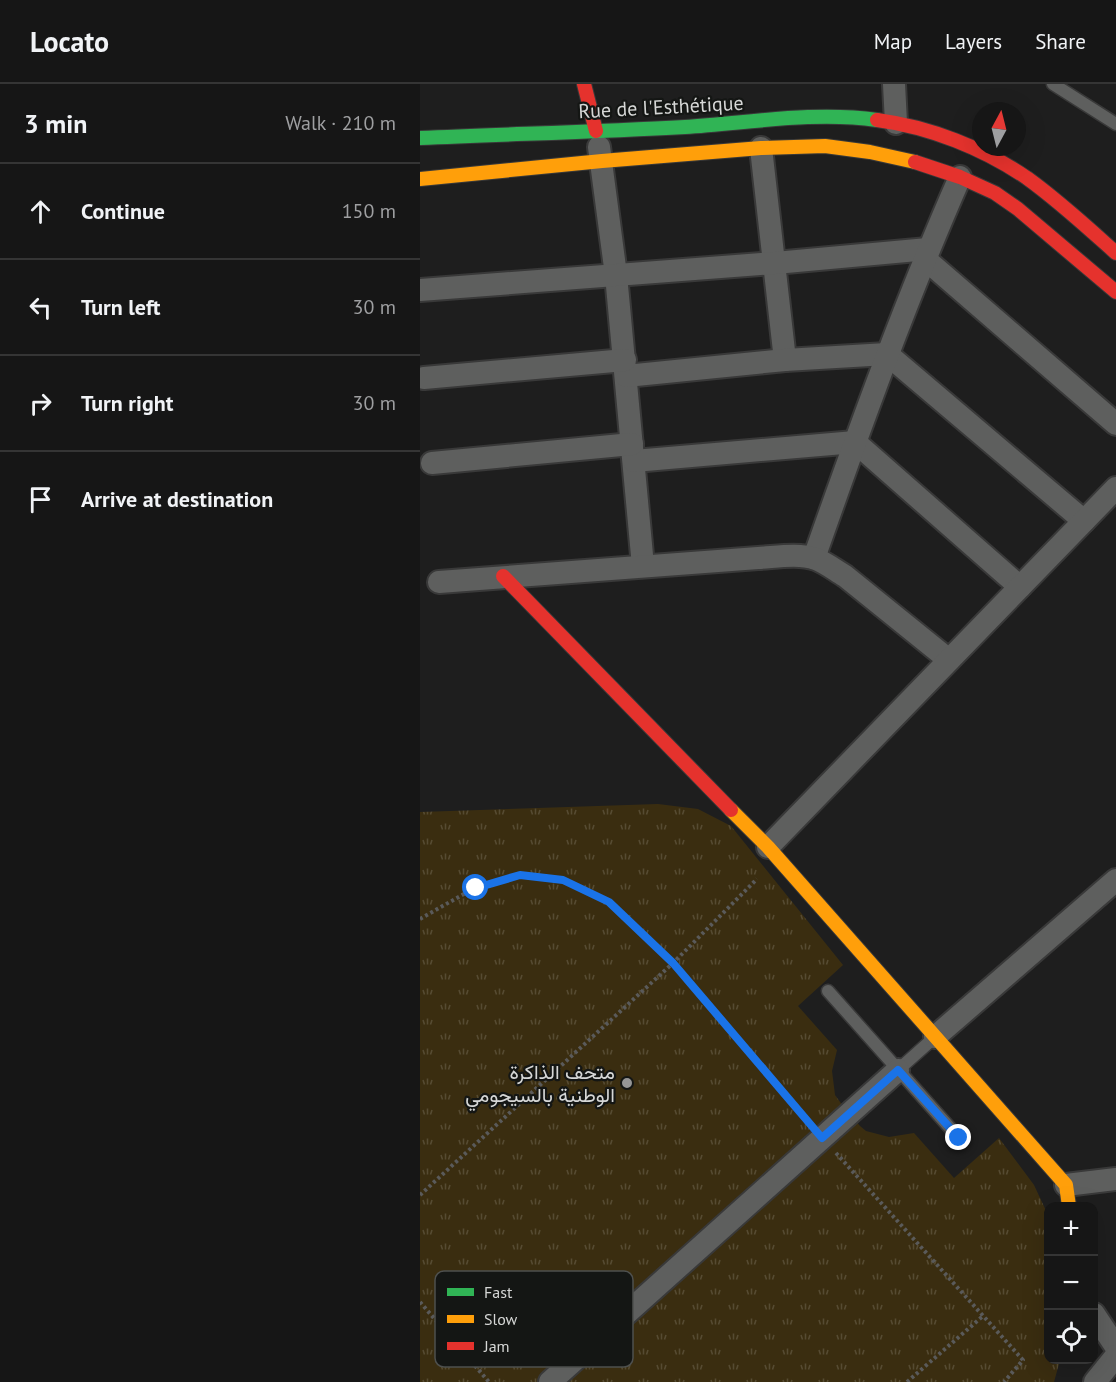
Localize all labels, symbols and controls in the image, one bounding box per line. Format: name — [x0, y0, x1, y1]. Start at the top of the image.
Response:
text: Locato — [30, 23, 109, 60]
text: Map — [874, 28, 912, 55]
text: Layers — [945, 28, 1002, 55]
text: Share — [1035, 28, 1086, 55]
street label: Rue de l'Esthétique — [578, 90, 744, 124]
north arrow — [972, 102, 1026, 156]
text: 3 min — [24, 107, 87, 140]
text: Walk · 210 m — [285, 110, 396, 136]
icon: ahead — [24, 195, 57, 228]
text: Continue — [81, 197, 165, 225]
text: 150 m — [342, 198, 396, 224]
icon: left — [24, 291, 57, 324]
text: Turn left — [81, 293, 161, 321]
text: 30 m — [353, 294, 396, 320]
icon: right — [24, 387, 57, 420]
text: Turn right — [81, 389, 173, 417]
text: 30 m — [353, 390, 396, 416]
icon: arrive — [24, 483, 57, 516]
text: Arrive at destination — [81, 485, 273, 513]
route start — [462, 874, 488, 900]
place label: متحف الذاكرة الوطنية بالسيجومي — [465, 1059, 615, 1112]
marker: متحف الذاكرة الوطنية بالسيجومي — [620, 1076, 634, 1090]
route end — [945, 1124, 971, 1150]
map controls — [1044, 1202, 1098, 1364]
button: + — [1044, 1202, 1098, 1256]
button: − — [1044, 1256, 1098, 1310]
legend — [435, 1271, 633, 1367]
text: Fast — [484, 1282, 513, 1302]
text: Slow — [484, 1309, 518, 1329]
button: locate — [1044, 1310, 1098, 1364]
text: Jam — [483, 1336, 510, 1356]

